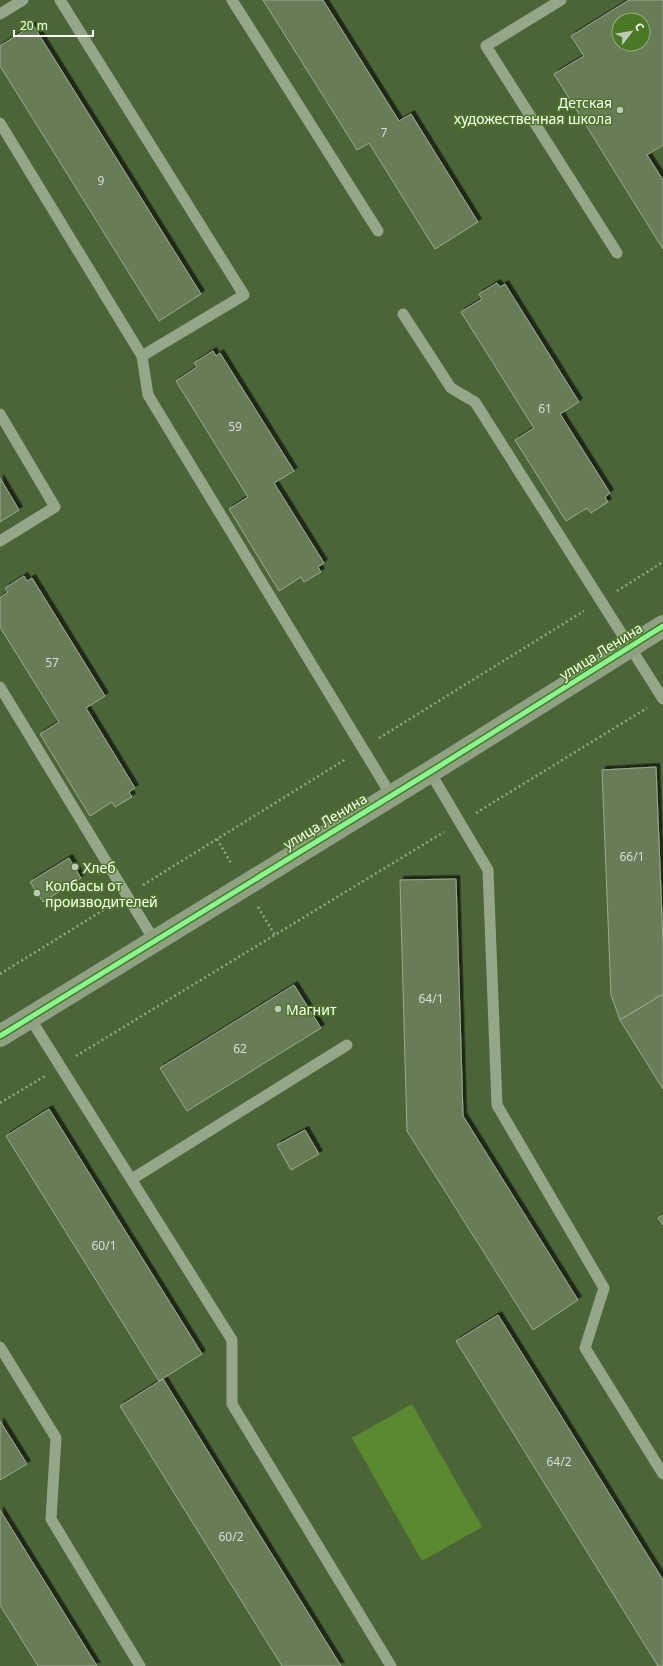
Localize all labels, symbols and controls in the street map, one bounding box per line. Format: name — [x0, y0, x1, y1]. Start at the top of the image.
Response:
scale bar — [14, 12, 93, 38]
north arrow — [611, 12, 651, 52]
text: 20 m — [20, 17, 48, 34]
text: С — [632, 20, 648, 34]
place label: Детская художественная школа — [454, 93, 612, 128]
marker: Детская художественная школа — [615, 105, 625, 115]
house number: 7 — [381, 124, 388, 141]
house number: 9 — [98, 172, 105, 189]
house number: 61 — [538, 400, 552, 417]
house number: 59 — [228, 418, 242, 435]
street label: улица Ленина — [556, 618, 646, 684]
house number: 57 — [45, 654, 59, 671]
street label: улица Ленина — [280, 789, 370, 853]
house number: 66/1 — [619, 848, 645, 865]
place label: Хлеб — [83, 858, 116, 877]
marker: Хлеб — [70, 862, 80, 872]
place label: Колбасы от производителей — [45, 876, 158, 911]
marker: Колбасы от производителей — [32, 888, 42, 898]
house number: 64/1 — [418, 990, 444, 1007]
place label: Магнит — [286, 1000, 337, 1019]
marker: Магнит — [273, 1004, 283, 1014]
house number: 62 — [233, 1040, 247, 1057]
house number: 60/1 — [91, 1237, 117, 1254]
house number: 64/2 — [546, 1453, 572, 1470]
house number: 60/2 — [218, 1528, 244, 1545]

